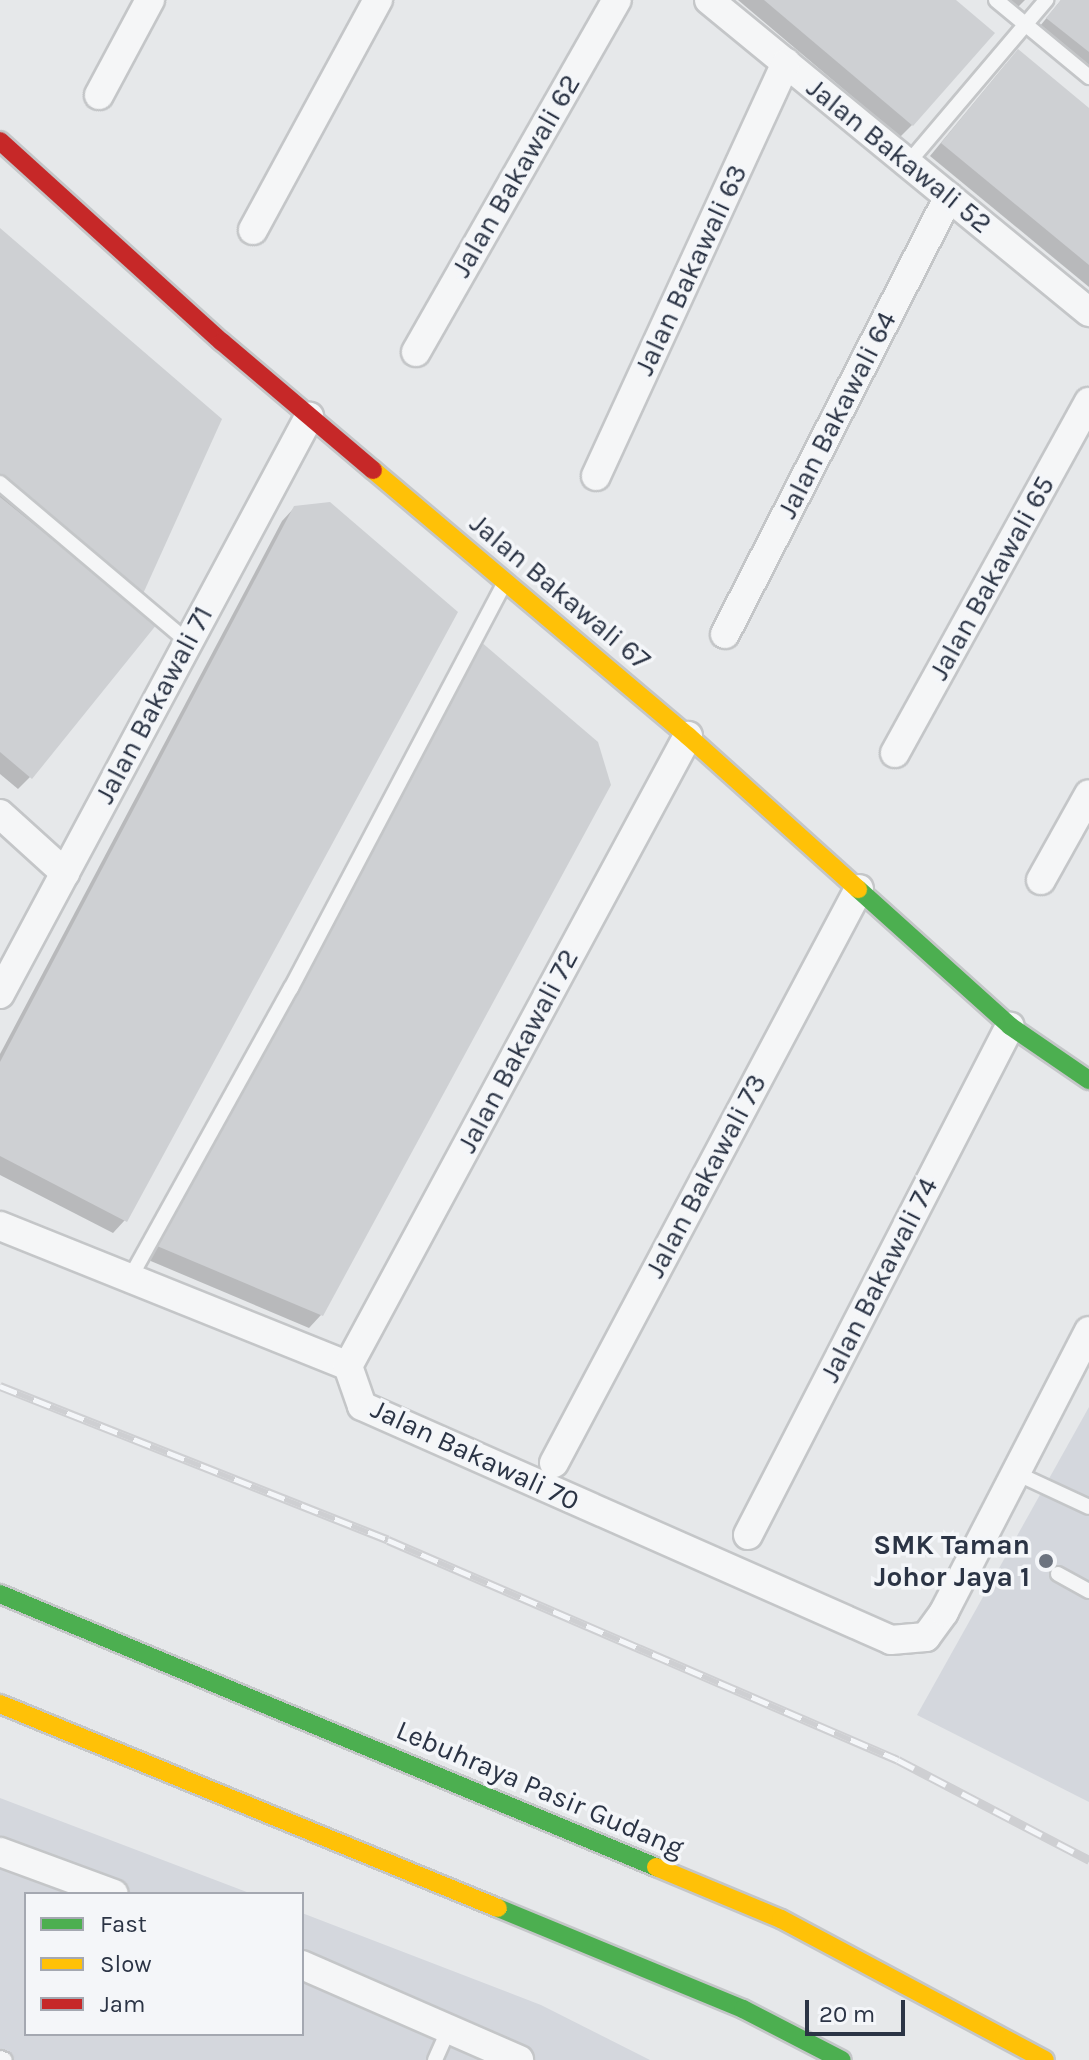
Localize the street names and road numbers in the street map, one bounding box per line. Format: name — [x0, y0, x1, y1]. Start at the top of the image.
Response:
street label: Jalan Bakawali 62 — [444, 69, 588, 283]
street label: Jalan Bakawali 52 — [800, 71, 998, 241]
street label: Jalan Bakawali 63 — [627, 159, 755, 381]
street label: Jalan Bakawali 64 — [770, 306, 904, 524]
street label: Jalan Bakawali 65 — [922, 470, 1062, 686]
street label: Jalan Bakawali 67 — [463, 507, 657, 677]
street label: Jalan Bakawali 71 — [88, 601, 220, 809]
street label: Jalan Bakawali 72 — [450, 944, 586, 1158]
street label: Jalan Bakawali 73 — [638, 1068, 774, 1284]
street label: Jalan Bakawali 74 — [813, 1172, 945, 1388]
street label: Jalan Bakawali 70 — [366, 1392, 584, 1518]
street label: Lebuhraya Pasir Gudang — [391, 1713, 689, 1865]

